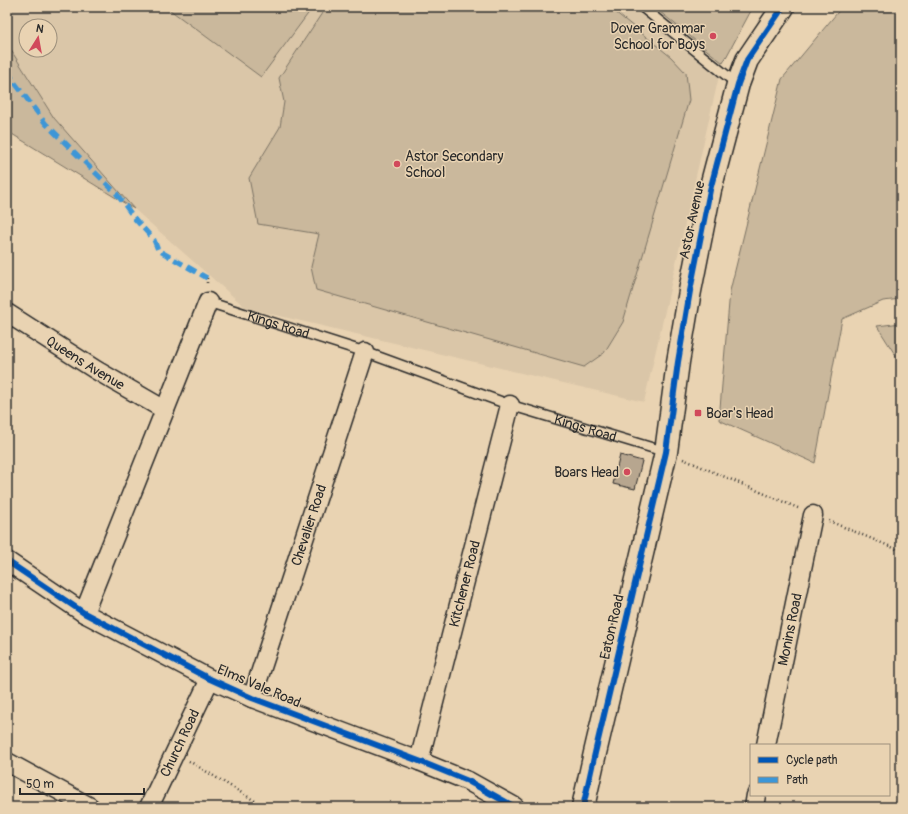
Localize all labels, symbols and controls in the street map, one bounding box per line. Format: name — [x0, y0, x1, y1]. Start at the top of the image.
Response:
north arrow — [18, 18, 58, 58]
place label: Dover Grammar School for Boys — [610, 20, 706, 53]
text: N — [35, 22, 45, 36]
marker: Dover Grammar School for Boys — [708, 31, 718, 41]
place label: Astor Secondary School — [405, 148, 503, 181]
marker: Astor Secondary School — [392, 159, 402, 169]
street label: Astor Avenue — [675, 179, 709, 261]
street label: Kings Road — [245, 307, 312, 342]
street label: Queens Avenue — [43, 332, 128, 393]
place label: Boar's Head — [706, 405, 774, 422]
marker: Boar's Head — [693, 408, 703, 418]
street label: Kings Road — [552, 410, 619, 445]
place label: Boars Head — [554, 464, 619, 481]
marker: Boars Head — [622, 467, 632, 477]
street label: Chevalier Road — [287, 482, 330, 568]
street label: Kitchener Road — [445, 538, 484, 629]
street label: Monins Road — [774, 591, 805, 667]
street label: Eaton Road — [596, 593, 628, 661]
street label: Elms Vale Road — [215, 661, 304, 711]
street label: Church Road — [156, 706, 203, 780]
legend — [750, 744, 890, 796]
text: Cycle path — [786, 753, 838, 768]
scale bar — [20, 770, 144, 796]
text: Path — [786, 773, 808, 788]
text: 50 m — [26, 777, 54, 792]

